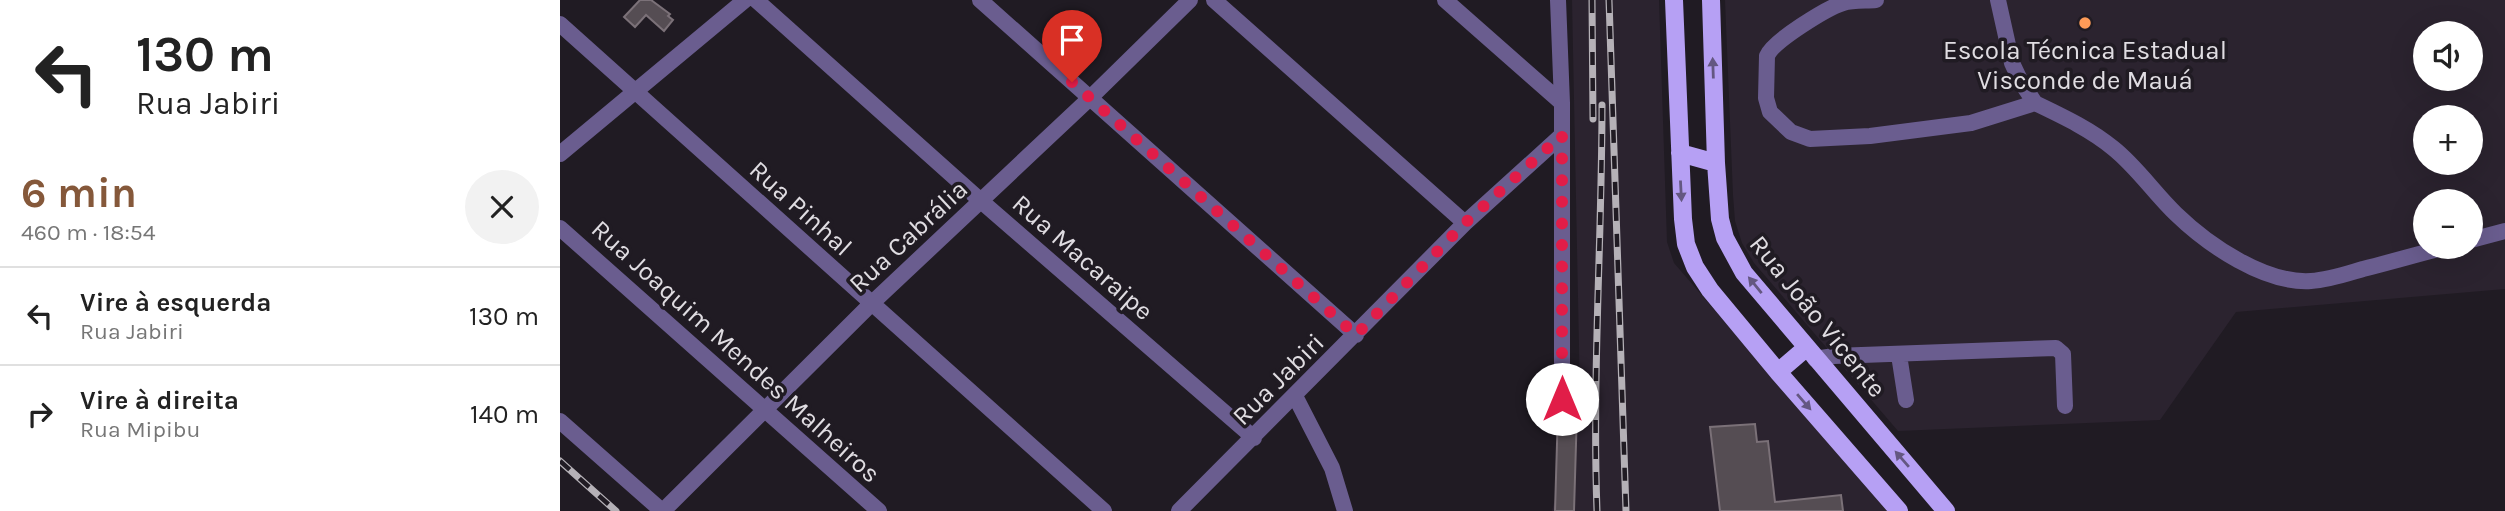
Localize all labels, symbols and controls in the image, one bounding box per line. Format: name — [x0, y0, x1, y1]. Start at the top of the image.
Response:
pin — [1042, 10, 1102, 82]
marker: Escola Técnica Estadual Visconde de Mauá — [2077, 15, 2093, 31]
icon: arrive — [1053, 21, 1091, 59]
map controls — [2413, 21, 2483, 259]
button: sound — [2413, 21, 2483, 91]
text: 130 m — [136, 26, 274, 83]
icon: left — [21, 28, 112, 119]
place label: Escola Técnica Estadual Visconde de Mauá — [1943, 35, 2227, 96]
one-way arrow — [1707, 57, 1719, 79]
text: Rua Jabiri — [136, 85, 280, 122]
button: + — [2413, 105, 2483, 175]
street label: Rua Pinhal — [743, 154, 858, 262]
text: 6 min — [21, 168, 137, 218]
button: close — [465, 170, 539, 244]
street label: Rua Cabrália — [843, 174, 974, 299]
one-way arrow — [1676, 180, 1687, 202]
street label: Rua Macaraipe — [1006, 188, 1159, 327]
button: − — [2413, 189, 2483, 259]
street label: Rua Joaquim Mendes Malheiros — [585, 213, 886, 489]
text: 460 m · 18:54 — [21, 219, 156, 246]
street label: Rua João Vicente — [1743, 229, 1892, 404]
one-way arrow — [1748, 277, 1763, 294]
text: Vire à esquerda — [80, 287, 271, 318]
icon: left — [21, 297, 59, 335]
text: 130 m — [469, 301, 539, 332]
text: Rua Jabiri — [80, 318, 184, 345]
street label: Rua Jabiri — [1226, 327, 1331, 432]
position arrow — [1525, 362, 1599, 436]
text: Vire à direita — [80, 385, 239, 416]
one-way arrow — [1796, 393, 1812, 411]
icon: right — [21, 395, 59, 433]
text: 140 m — [470, 399, 539, 430]
text: Rua Mipibu — [80, 416, 200, 443]
one-way arrow — [1895, 451, 1910, 468]

